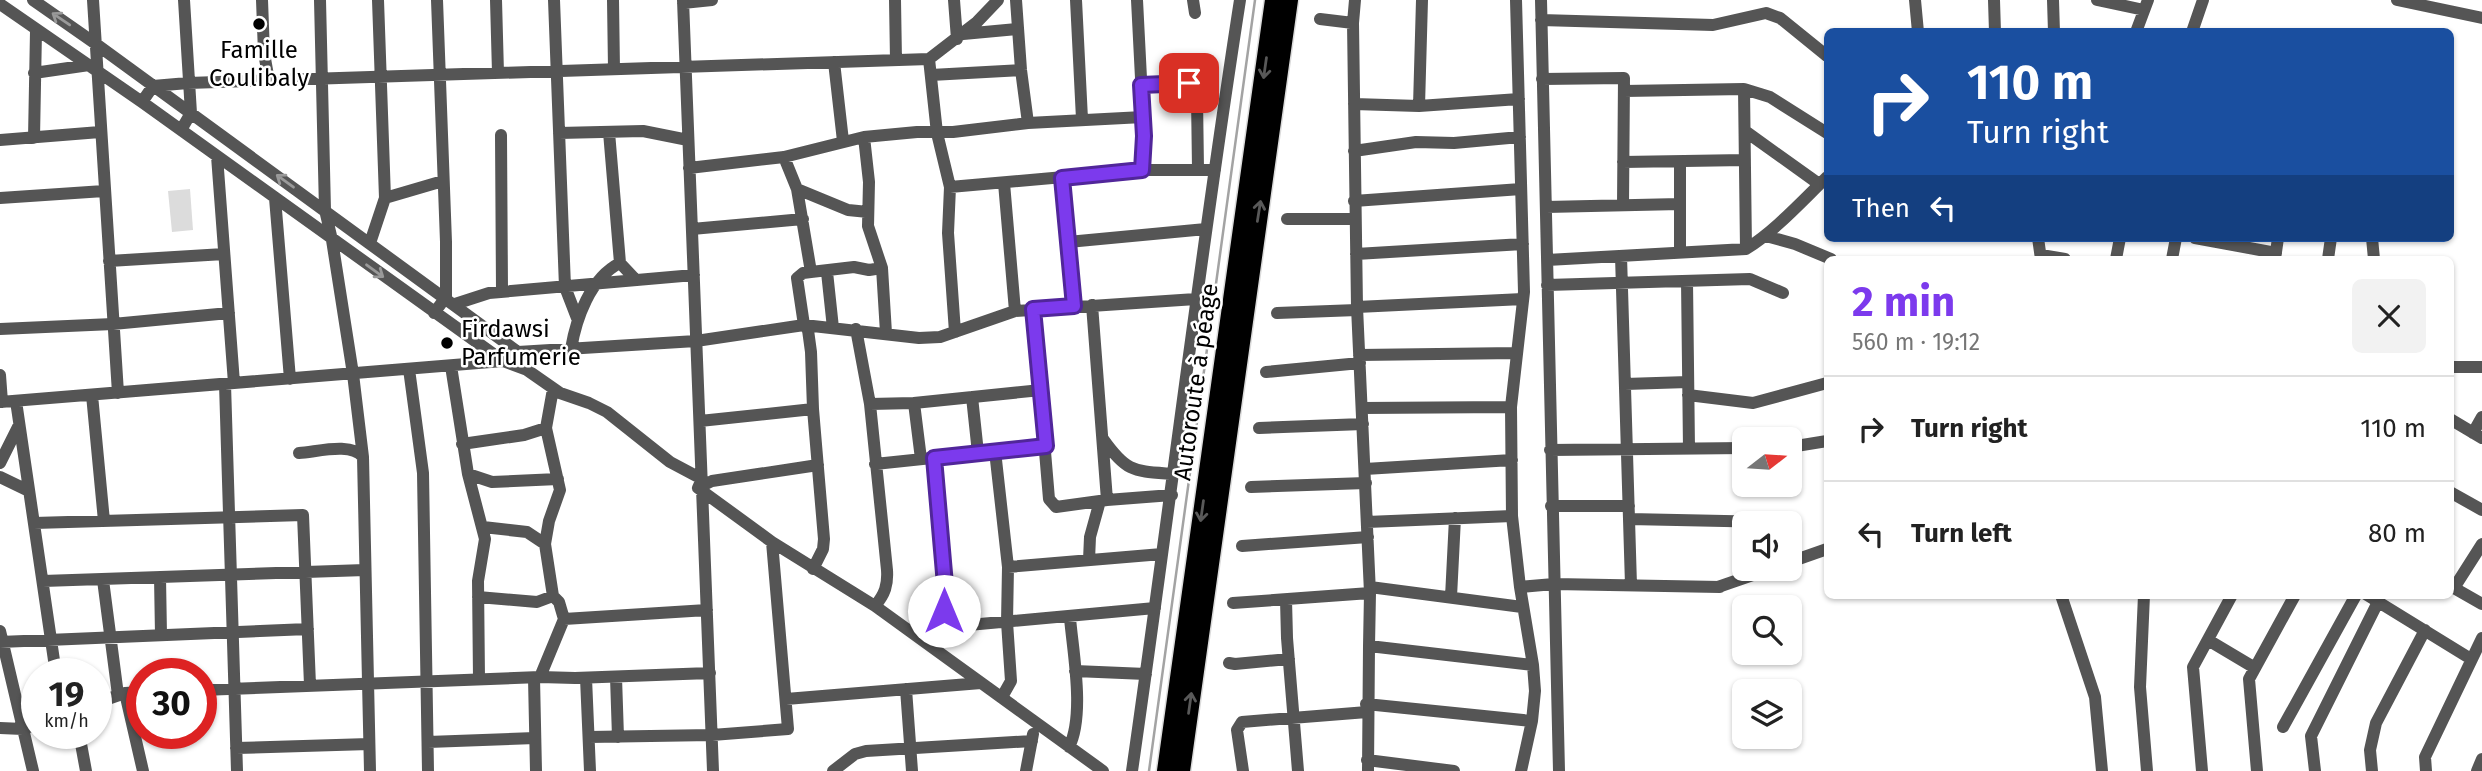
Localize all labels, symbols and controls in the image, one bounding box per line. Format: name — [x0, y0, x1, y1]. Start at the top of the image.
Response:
one-way arrow — [52, 12, 71, 26]
marker: Famille Coulibaly — [251, 16, 267, 32]
place label: Famille Coulibaly — [209, 36, 309, 92]
pin — [1159, 53, 1219, 113]
text: 110 m — [1967, 53, 2093, 112]
one-way arrow — [1258, 56, 1271, 79]
icon: right — [1852, 56, 1943, 147]
icon: arrive — [1170, 64, 1208, 102]
text: Turn right — [1967, 113, 2109, 151]
one-way arrow — [276, 174, 295, 188]
icon: left — [1924, 189, 1962, 227]
text: Then — [1852, 193, 1910, 224]
one-way arrow — [1253, 200, 1266, 223]
one-way arrow — [365, 264, 384, 278]
text: 2 min — [1852, 277, 1955, 327]
button: close — [2352, 279, 2426, 353]
street label: Autoroute à péage — [1168, 282, 1224, 482]
place label: Firdawsi Parfumerie — [461, 315, 581, 371]
text: 560 m · 19:12 — [1852, 328, 1980, 356]
marker: Firdawsi Parfumerie — [439, 335, 455, 351]
icon: right — [1852, 410, 1890, 448]
text: Turn right — [1911, 413, 2028, 444]
text: 110 m — [2360, 413, 2426, 444]
north arrow — [1732, 427, 1802, 497]
map controls — [1732, 427, 1802, 749]
one-way arrow — [1196, 499, 1209, 522]
button: sound — [1732, 511, 1802, 581]
icon: left — [1852, 515, 1890, 553]
text: Turn left — [1911, 518, 2012, 549]
text: 80 m — [2368, 518, 2426, 549]
position arrow — [907, 574, 981, 648]
button: search — [1732, 595, 1802, 665]
speed limit sign: 30 — [126, 658, 217, 749]
text: 19 — [49, 673, 84, 715]
button: layers — [1732, 679, 1802, 749]
one-way arrow — [1184, 693, 1197, 715]
text: km/h — [44, 710, 89, 732]

